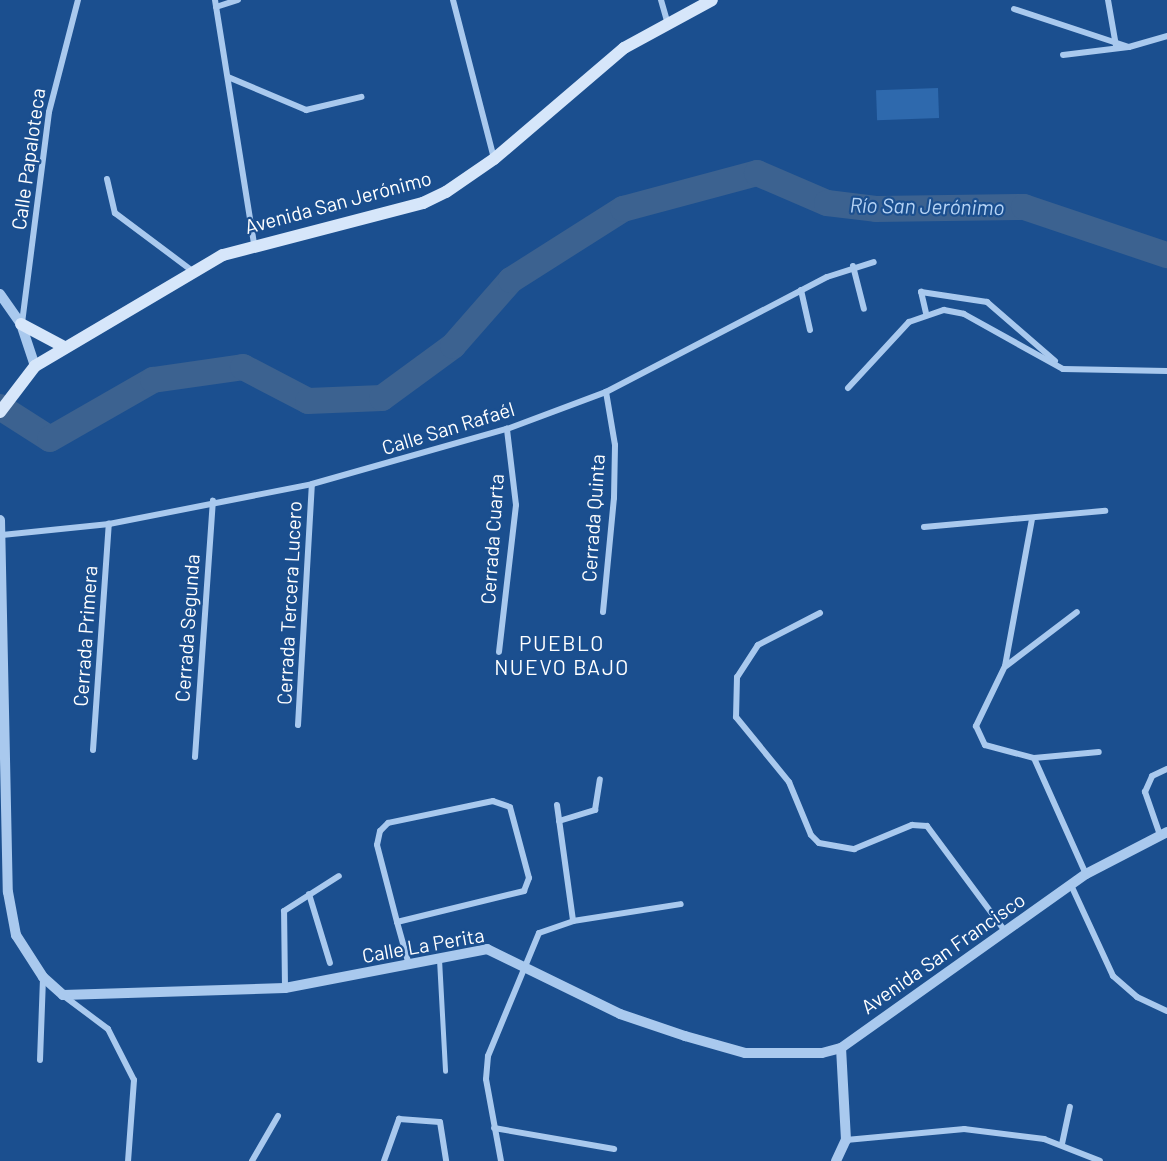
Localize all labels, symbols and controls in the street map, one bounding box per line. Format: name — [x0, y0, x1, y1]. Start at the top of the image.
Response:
street label: Calle Papaloteca — [6, 87, 50, 231]
street label: Avenida San Jerónimo — [242, 166, 434, 238]
water label: Río San Jerónimo — [849, 192, 1005, 220]
street label: Calle San Rafaél — [379, 396, 517, 460]
street label: Cerrada Quinta — [577, 453, 609, 583]
street label: Cerrada Cuarta — [475, 473, 509, 605]
street label: Cerrada Tercera Lucero — [272, 500, 306, 706]
street label: Cerrada Segunda — [170, 553, 204, 703]
street label: Cerrada Primera — [68, 565, 102, 707]
district label: PUEBLO NUEVO BAJO — [494, 630, 630, 680]
street label: Avenida San Francisco — [856, 887, 1030, 1019]
street label: Calle La Perita — [360, 922, 486, 968]

